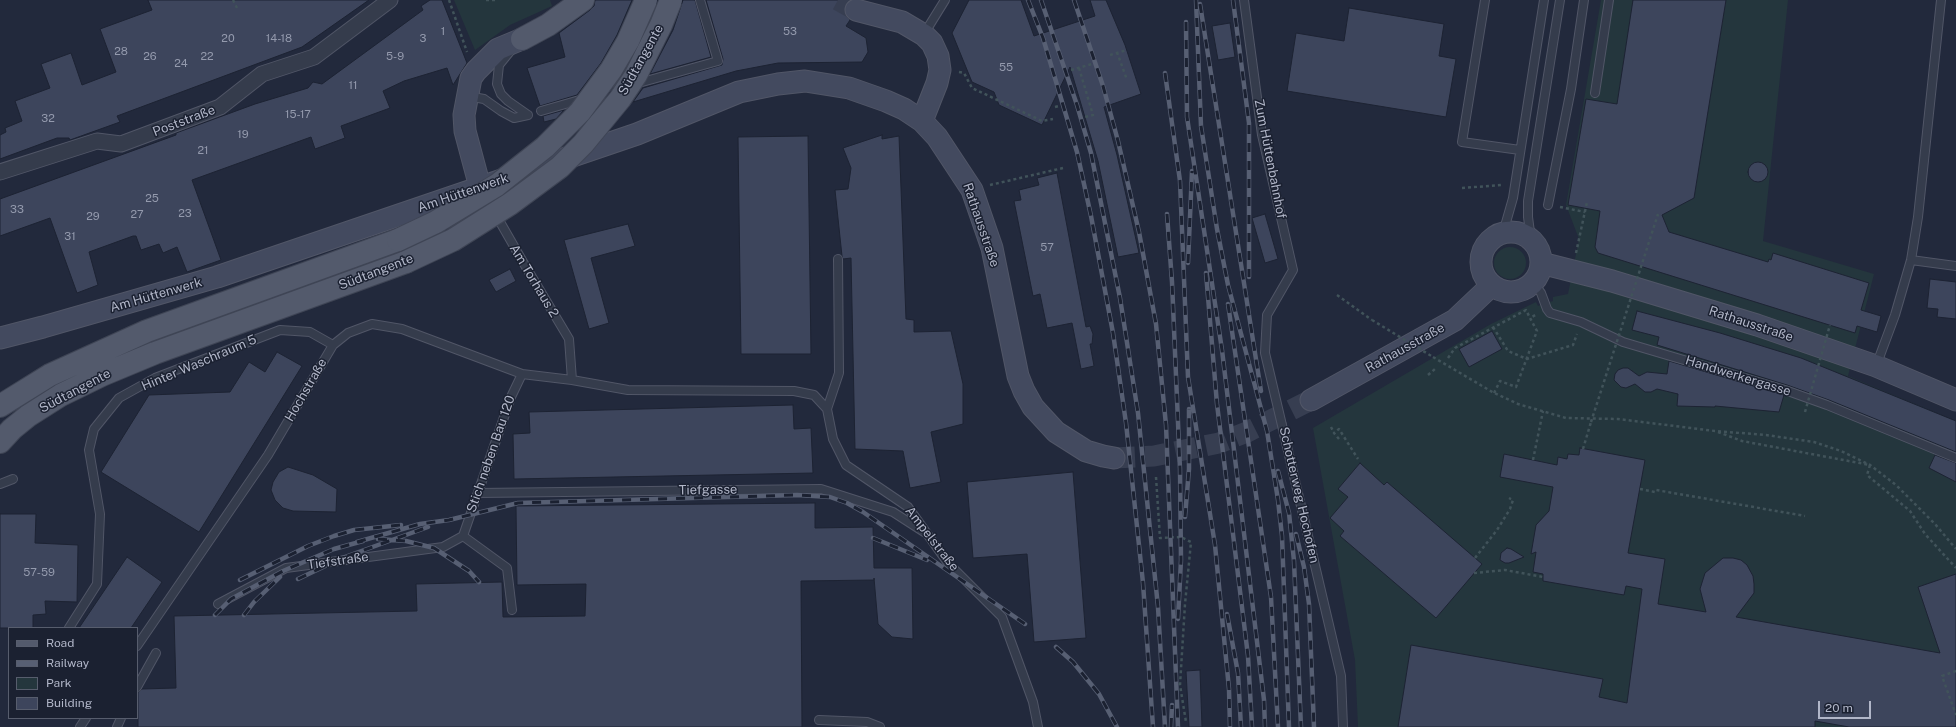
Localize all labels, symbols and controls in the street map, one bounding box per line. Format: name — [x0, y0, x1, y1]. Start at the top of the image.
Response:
street label: Südtangente — [615, 22, 667, 98]
house number: 1 — [441, 25, 445, 39]
house number: 53 — [783, 25, 797, 39]
house number: 20 — [221, 32, 235, 46]
house number: 14-18 — [266, 32, 292, 46]
house number: 3 — [420, 32, 426, 46]
house number: 28 — [114, 45, 128, 59]
house number: 26 — [143, 50, 157, 64]
house number: 22 — [200, 50, 214, 64]
house number: 5-9 — [386, 50, 404, 64]
house number: 24 — [174, 57, 188, 71]
house number: 55 — [999, 61, 1013, 75]
house number: 11 — [349, 79, 357, 93]
street label: Zum Hüttenbahnhof — [1251, 98, 1289, 220]
street label: Poststraße — [151, 102, 217, 140]
house number: 15-17 — [285, 108, 311, 122]
house number: 32 — [41, 112, 55, 126]
house number: 19 — [237, 128, 249, 142]
house number: 21 — [197, 144, 209, 158]
street label: Am Hüttenwerk — [416, 170, 510, 216]
street label: Rathausstraße — [959, 181, 1003, 269]
house number: 25 — [145, 192, 159, 206]
house number: 33 — [10, 203, 24, 217]
house number: 23 — [178, 207, 192, 221]
house number: 27 — [130, 208, 144, 222]
house number: 29 — [86, 210, 100, 224]
house number: 31 — [64, 230, 76, 244]
house number: 57 — [1040, 241, 1054, 255]
street label: Am Torhaus 2 — [506, 242, 562, 320]
street label: Südtangente — [337, 251, 415, 293]
street label: Am Hüttenwerk — [108, 274, 204, 316]
street label: Rathausstraße — [1707, 303, 1795, 345]
street label: Rathausstraße — [1363, 320, 1447, 376]
street label: Hinter Waschraum 5 — [139, 332, 259, 394]
street label: Handwerkergasse — [1683, 353, 1793, 399]
street label: Hochstraße — [282, 356, 330, 424]
street label: Südtangente — [37, 366, 113, 416]
street label: Stich neben Bau 120 — [464, 393, 518, 515]
street label: Schotterweg Hochofen — [1276, 425, 1322, 565]
street label: Tiefgasse — [679, 482, 737, 498]
street label: Ampelstraße — [902, 504, 962, 574]
street label: Tiefstraße — [306, 549, 370, 573]
house number: 57-59 — [23, 566, 55, 580]
legend — [8, 627, 138, 719]
text: Road — [46, 636, 74, 650]
text: Railway — [46, 656, 89, 670]
text: Park — [46, 676, 72, 690]
scale bar — [1820, 693, 1873, 719]
text: Building — [46, 696, 92, 710]
text: 20 m — [1825, 701, 1853, 715]

